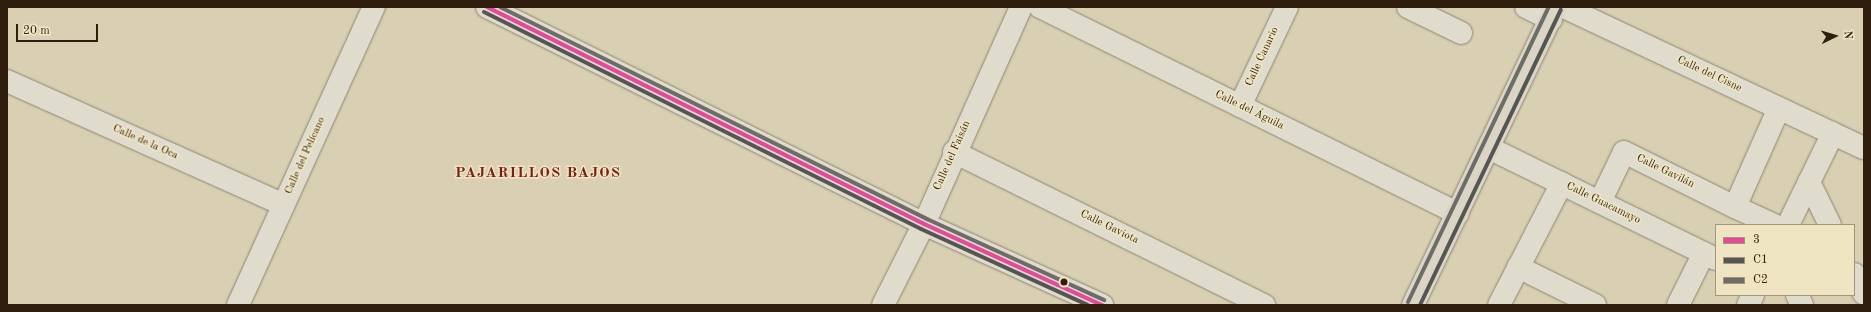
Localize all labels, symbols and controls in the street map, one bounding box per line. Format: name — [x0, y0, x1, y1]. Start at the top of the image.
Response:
scale bar — [18, 16, 100, 42]
north arrow — [1815, 16, 1855, 56]
text: 20 m — [23, 25, 50, 37]
street label: Calle Canario — [1243, 25, 1283, 89]
text: N — [1842, 30, 1853, 40]
street label: Calle del Cisne — [1675, 54, 1743, 96]
street label: Calle del Águila — [1212, 89, 1286, 133]
street label: Calle del Pelícano — [283, 115, 329, 197]
street label: Calle del Faisán — [932, 119, 974, 193]
street label: Calle de la Oca — [110, 123, 180, 163]
street label: Calle Gavilán — [1634, 152, 1696, 192]
district label: PAJARILLOS BAJOS — [455, 165, 621, 183]
street label: Calle Guacamayo — [1564, 180, 1642, 228]
street label: Calle Gaviota — [1078, 208, 1140, 248]
legend — [1715, 224, 1855, 296]
text: 3 — [1753, 234, 1760, 246]
text: C1 — [1753, 254, 1768, 266]
text: C2 — [1753, 274, 1768, 286]
unlabelled marker — [1059, 277, 1069, 287]

